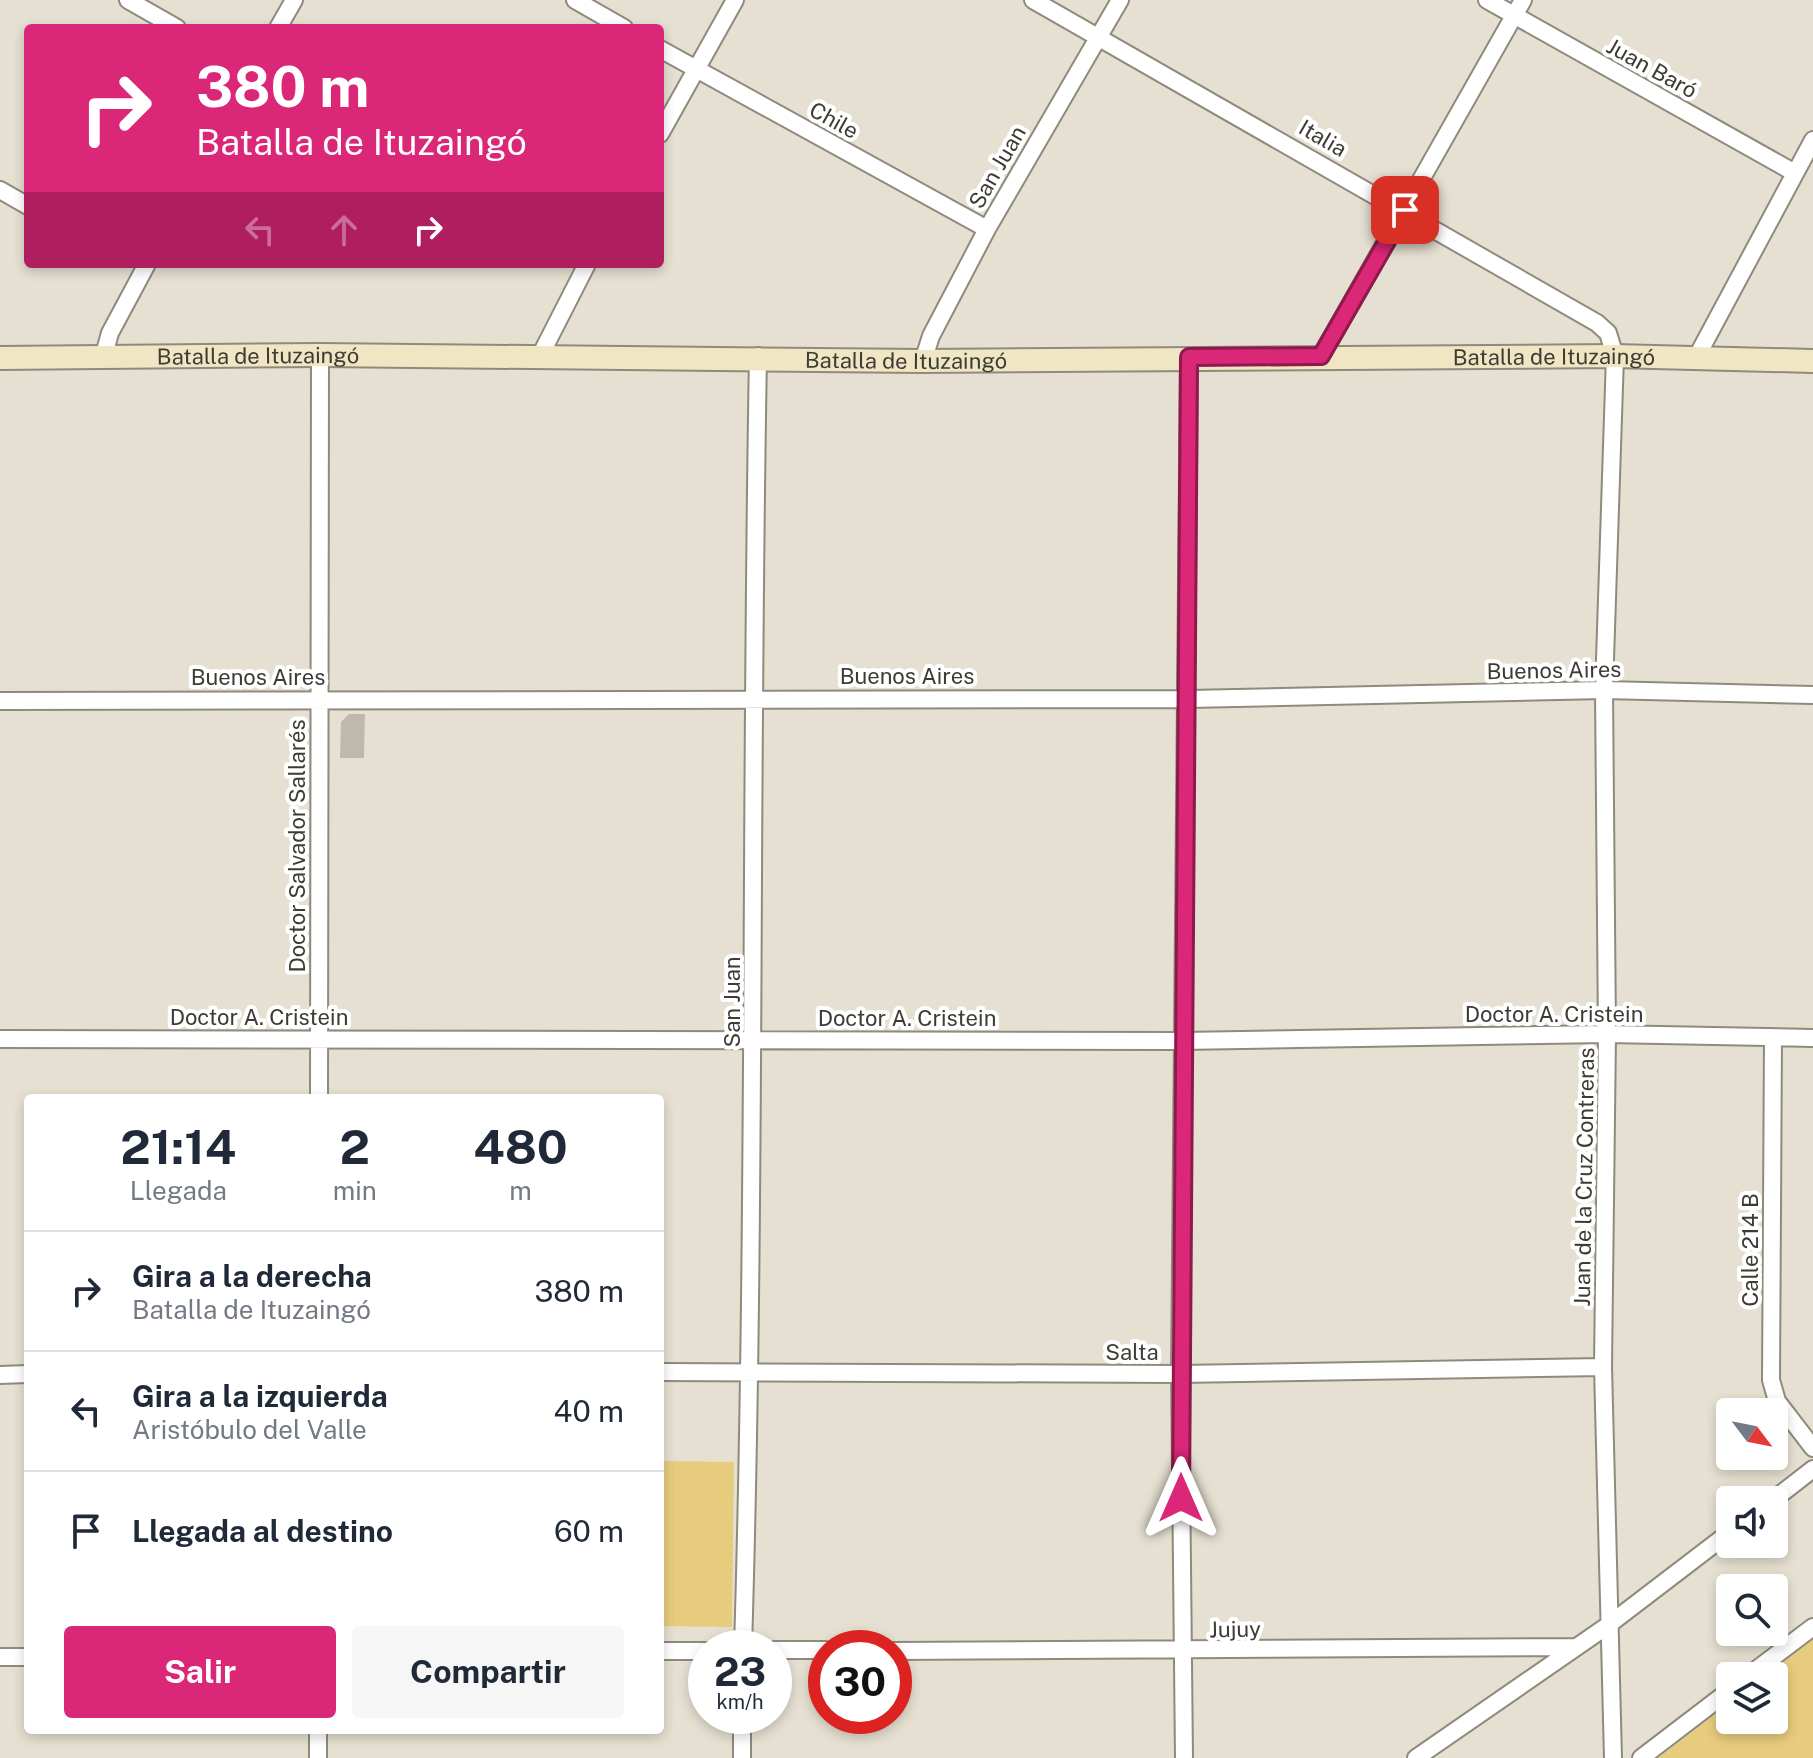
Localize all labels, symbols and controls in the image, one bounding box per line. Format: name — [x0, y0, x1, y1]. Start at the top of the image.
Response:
street label: Juan Baró — [1602, 33, 1702, 103]
text: 380 m — [196, 54, 369, 120]
icon: right — [64, 56, 168, 160]
street label: Chile — [805, 96, 863, 144]
street label: Italia — [1294, 114, 1352, 162]
text: Batalla de Ituzaingó — [196, 121, 527, 163]
street label: San Juan — [963, 121, 1031, 213]
pin — [1371, 176, 1439, 244]
icon: arrive — [1383, 188, 1427, 232]
icon: left — [238, 208, 282, 252]
icon: ahead — [322, 208, 366, 252]
icon: right — [406, 208, 450, 252]
street label: Batalla de Ituzaingó — [157, 342, 359, 370]
street label: Batalla de Ituzaingó — [1453, 343, 1655, 370]
street label: Batalla de Ituzaingó — [805, 347, 1007, 374]
street label: Buenos Aires — [1486, 656, 1622, 684]
street label: Buenos Aires — [840, 663, 974, 689]
street label: Buenos Aires — [191, 664, 325, 690]
street label: Doctor Salvador Sallarés — [284, 719, 310, 973]
street label: San Juan — [719, 956, 745, 1048]
street label: Doctor A. Cristein — [1465, 1001, 1643, 1027]
street label: Doctor A. Cristein — [170, 1004, 348, 1030]
street label: Doctor A. Cristein — [818, 1005, 996, 1031]
street label: Juan de la Cruz Contreras — [1569, 1047, 1599, 1307]
text: 21:14 — [120, 1118, 236, 1175]
text: 2 — [340, 1118, 370, 1175]
text: 480 — [473, 1118, 568, 1175]
text: Llegada — [130, 1175, 227, 1206]
text: min — [333, 1175, 377, 1206]
text: m — [509, 1175, 532, 1206]
street label: Calle 214 B — [1737, 1193, 1763, 1307]
text: Gira a la derecha — [132, 1258, 372, 1294]
icon: right — [64, 1269, 108, 1313]
text: 380 m — [534, 1273, 624, 1309]
text: Batalla de Ituzaingó — [132, 1294, 371, 1325]
street label: Salta — [1105, 1339, 1159, 1365]
text: Gira a la izquierda — [132, 1378, 388, 1414]
icon: left — [64, 1389, 108, 1433]
text: 40 m — [554, 1393, 624, 1429]
north arrow — [1716, 1398, 1788, 1470]
map controls — [1716, 1398, 1788, 1734]
text: Aristóbulo del Valle — [132, 1414, 367, 1445]
position arrow — [1139, 1456, 1223, 1540]
button: sound — [1716, 1486, 1788, 1558]
icon: arrive — [64, 1509, 108, 1553]
text: Llegada al destino — [132, 1513, 393, 1549]
text: 60 m — [554, 1513, 624, 1549]
button: search — [1716, 1574, 1788, 1646]
street label: Jujuy — [1209, 1616, 1261, 1642]
button: Salir — [64, 1626, 336, 1718]
button: Compartir — [352, 1626, 624, 1718]
speed limit sign: 30 — [808, 1630, 912, 1734]
text: 23 — [714, 1648, 766, 1695]
button: layers — [1716, 1662, 1788, 1734]
text: km/h — [716, 1690, 764, 1714]

